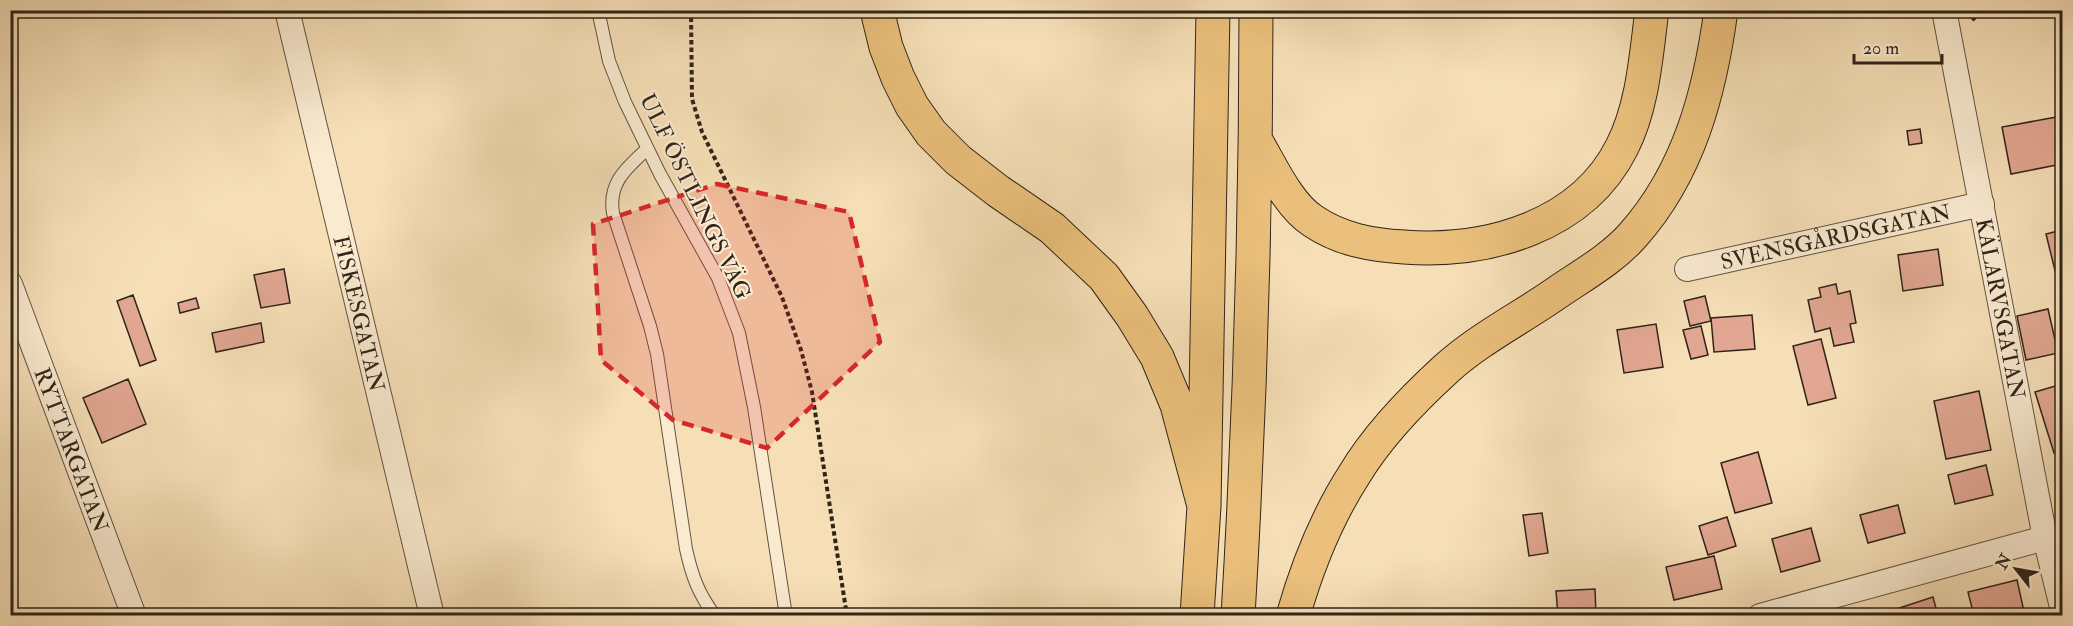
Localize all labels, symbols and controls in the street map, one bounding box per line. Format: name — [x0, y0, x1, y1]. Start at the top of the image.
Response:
scale bar — [1854, 27, 1942, 65]
text: 20 m — [1863, 37, 1899, 60]
street label: ULF ÖSTLINGS VÄG — [633, 89, 757, 304]
street label: SVENSGÅRDSGATAN — [1718, 198, 1954, 276]
street label: KÄLARVSGATAN — [1969, 216, 2031, 402]
street label: FISKESGATAN — [326, 233, 391, 395]
street label: RYTTARGATAN — [28, 364, 115, 537]
north arrow — [1986, 539, 2046, 599]
text: N — [1991, 550, 2017, 574]

